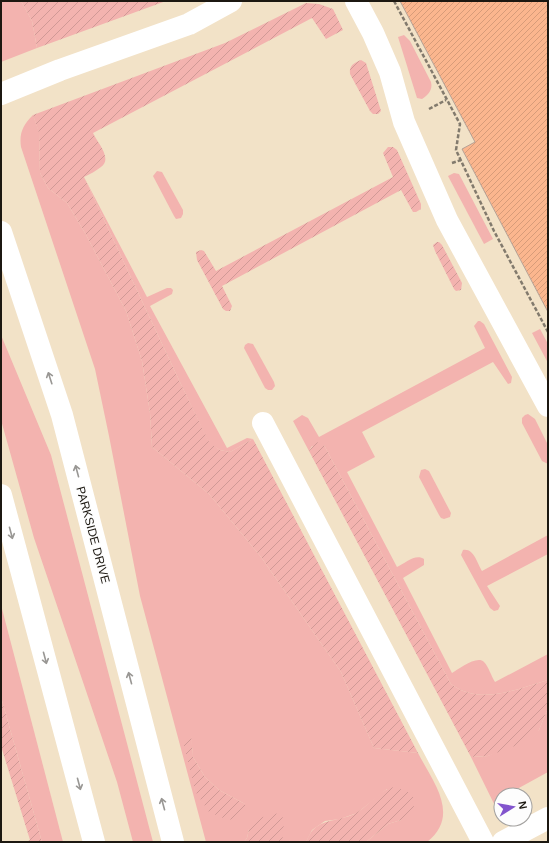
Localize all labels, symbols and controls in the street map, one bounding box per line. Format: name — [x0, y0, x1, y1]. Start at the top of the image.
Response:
one-way arrow — [45, 372, 53, 384]
one-way arrow — [72, 465, 80, 478]
street label: PARKSIDE DRIVE — [73, 485, 113, 585]
one-way arrow — [8, 526, 15, 539]
one-way arrow — [42, 651, 49, 664]
one-way arrow — [126, 672, 134, 685]
one-way arrow — [75, 777, 83, 790]
north arrow — [493, 787, 533, 827]
one-way arrow — [159, 798, 166, 811]
text: N — [516, 800, 529, 810]

